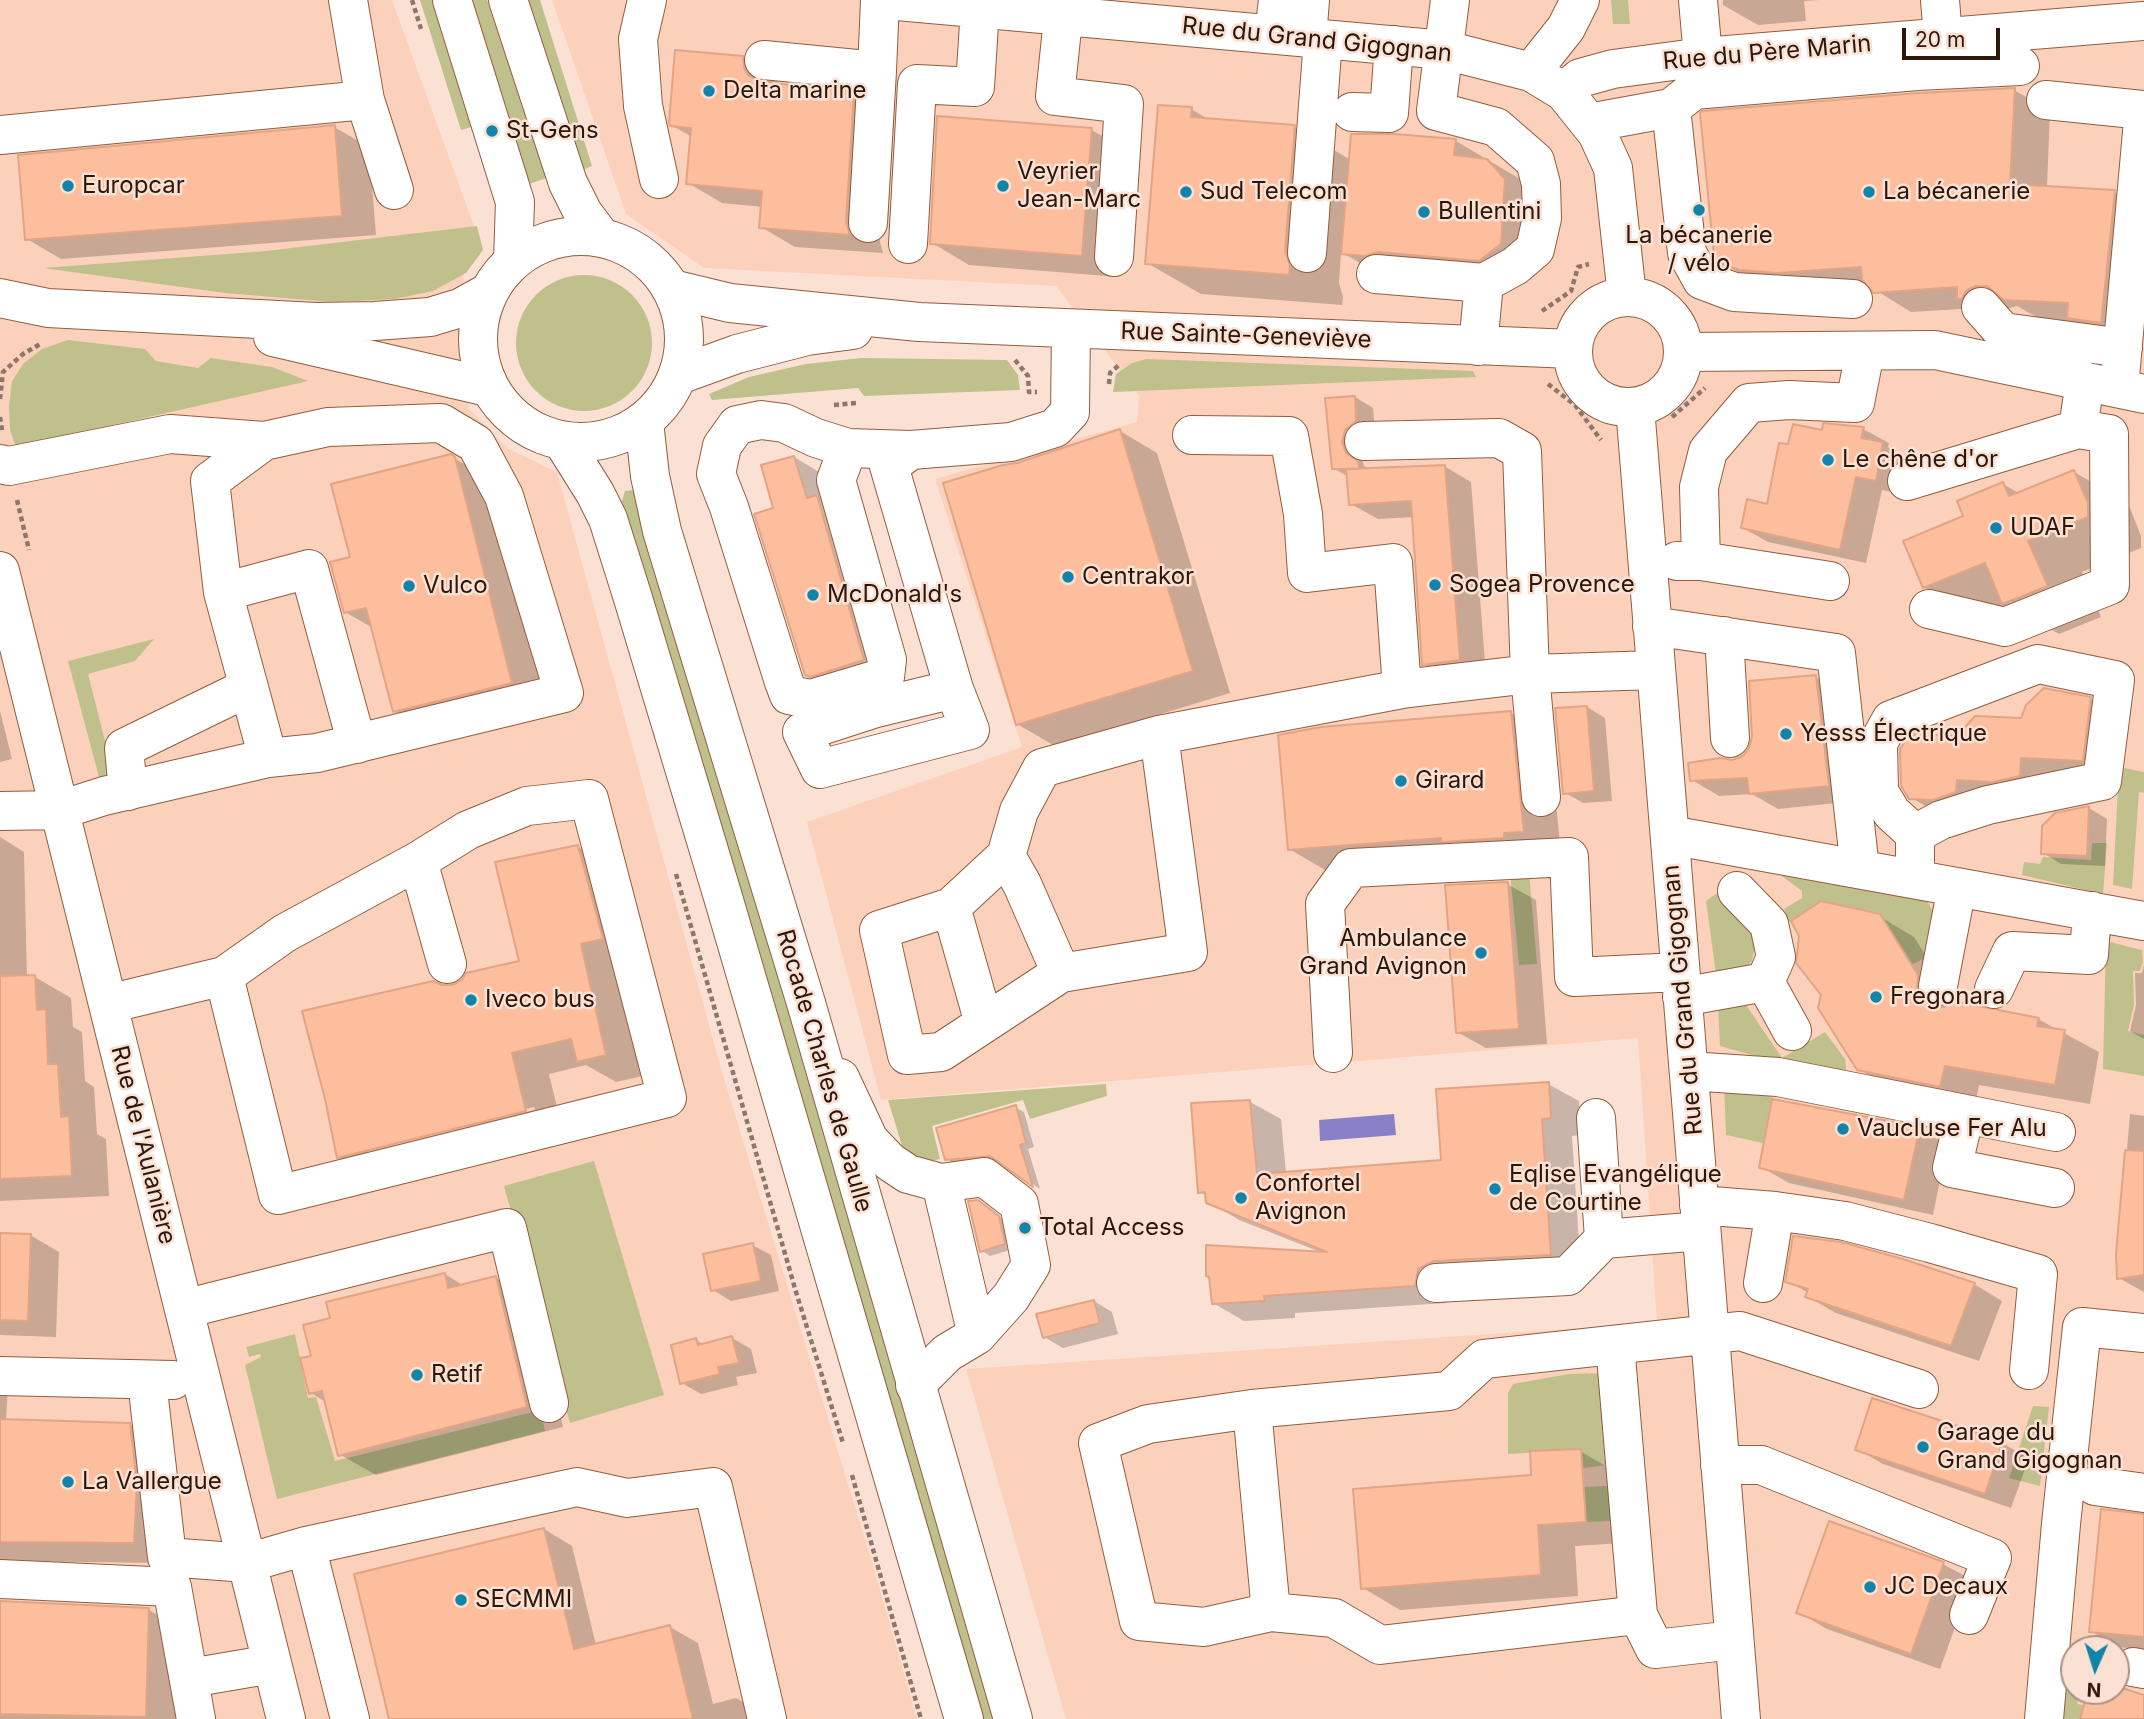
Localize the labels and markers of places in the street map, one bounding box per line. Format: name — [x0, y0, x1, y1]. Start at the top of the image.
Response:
place label: Delta marine — [723, 77, 867, 105]
marker: Delta marine — [701, 83, 717, 99]
place label: St-Gens — [506, 117, 599, 145]
marker: St-Gens — [484, 123, 500, 139]
place label: Veyrier Jean-Marc — [1017, 158, 1141, 214]
place label: Europcar — [82, 172, 185, 200]
marker: Europcar — [60, 178, 76, 194]
marker: Veyrier Jean-Marc — [995, 178, 1011, 194]
place label: Sud Telecom — [1200, 178, 1348, 206]
place label: La bécanerie — [1883, 178, 2030, 206]
marker: Sud Telecom — [1178, 184, 1194, 200]
marker: La bécanerie — [1861, 184, 1877, 200]
place label: Bullentini — [1438, 198, 1541, 226]
marker: La bécanerie / vélo — [1691, 202, 1707, 218]
marker: Bullentini — [1416, 204, 1432, 220]
place label: La bécanerie / vélo — [1625, 222, 1773, 278]
place label: Le chêne d'or — [1842, 446, 1998, 474]
marker: Le chêne d'or — [1820, 452, 1836, 468]
place label: UDAF — [2010, 514, 2075, 542]
marker: UDAF — [1988, 520, 2004, 536]
place label: Centrakor — [1082, 563, 1194, 591]
marker: Centrakor — [1060, 569, 1076, 585]
place label: Sogea Provence — [1449, 571, 1635, 599]
place label: Vulco — [423, 572, 488, 600]
marker: Sogea Provence — [1427, 577, 1443, 593]
marker: Vulco — [401, 578, 417, 594]
place label: McDonald's — [827, 581, 962, 609]
marker: McDonald's — [805, 587, 821, 603]
place label: Yesss Électrique — [1800, 720, 1987, 748]
marker: Yesss Électrique — [1778, 726, 1794, 742]
place label: Girard — [1415, 767, 1485, 795]
marker: Girard — [1393, 773, 1409, 789]
place label: Ambulance Grand Avignon — [1299, 925, 1467, 981]
marker: Ambulance Grand Avignon — [1473, 945, 1489, 961]
place label: Fregonara — [1890, 983, 2005, 1011]
place label: Iveco bus — [485, 986, 595, 1014]
marker: Fregonara — [1868, 989, 1884, 1005]
marker: Iveco bus — [463, 992, 479, 1008]
place label: Vaucluse Fer Alu — [1857, 1115, 2047, 1143]
marker: Vaucluse Fer Alu — [1835, 1121, 1851, 1137]
place label: Eqlise Evangélique de Courtine — [1509, 1161, 1722, 1217]
place label: Confortel Avignon — [1255, 1170, 1361, 1226]
marker: Eqlise Evangélique de Courtine — [1487, 1181, 1503, 1197]
marker: Confortel Avignon — [1233, 1190, 1249, 1206]
place label: Total Access — [1039, 1214, 1184, 1242]
marker: Total Access — [1017, 1220, 1033, 1236]
place label: Retif — [431, 1361, 483, 1389]
marker: Retif — [409, 1367, 425, 1383]
place label: Garage du Grand Gigognan — [1937, 1419, 2122, 1475]
marker: Garage du Grand Gigognan — [1915, 1439, 1931, 1455]
place label: La Vallergue — [82, 1468, 222, 1496]
marker: La Vallergue — [60, 1474, 76, 1490]
place label: JC Decaux — [1884, 1573, 2008, 1601]
marker: JC Decaux — [1862, 1579, 1878, 1595]
place label: SECMMI — [475, 1586, 572, 1614]
marker: SECMMI — [453, 1592, 469, 1608]

